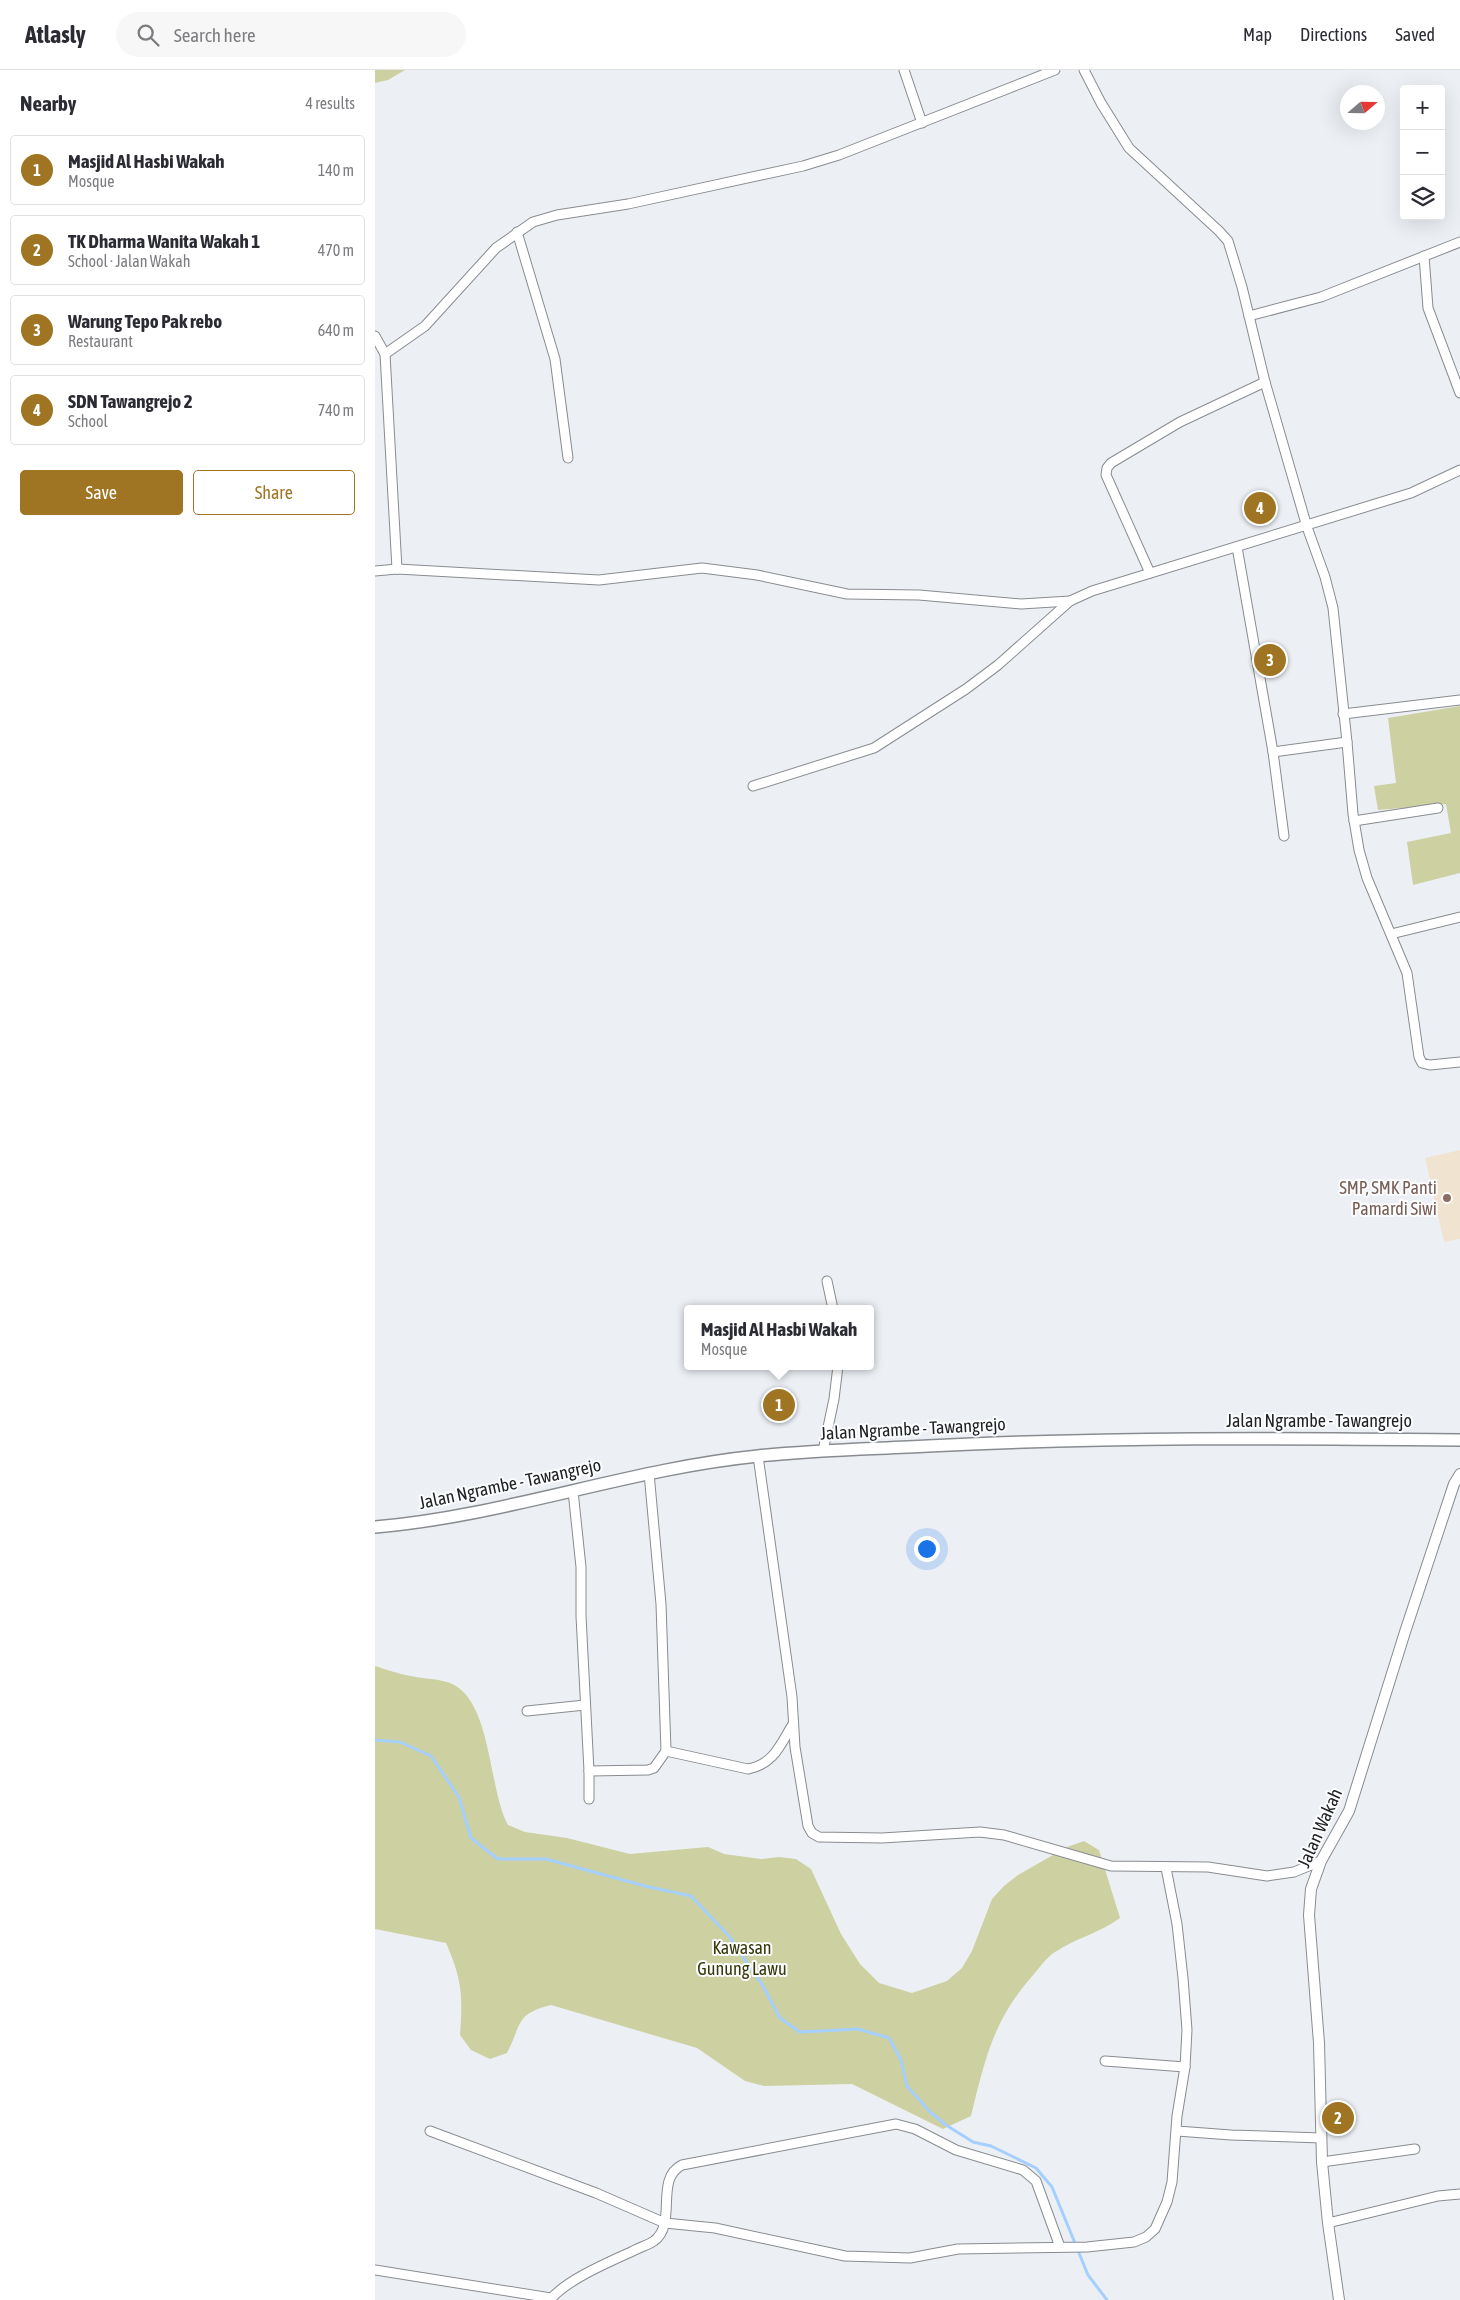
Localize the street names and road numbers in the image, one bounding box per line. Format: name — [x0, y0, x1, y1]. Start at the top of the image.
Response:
street label: Jalan Ngrambe - Tawangrejo — [1226, 1410, 1412, 1431]
street label: Jalan Ngrambe - Tawangrejo — [820, 1413, 1006, 1444]
street label: Jalan Ngrambe - Tawangrejo — [417, 1454, 603, 1513]
street label: Jalan Wakah — [1293, 1785, 1346, 1871]

